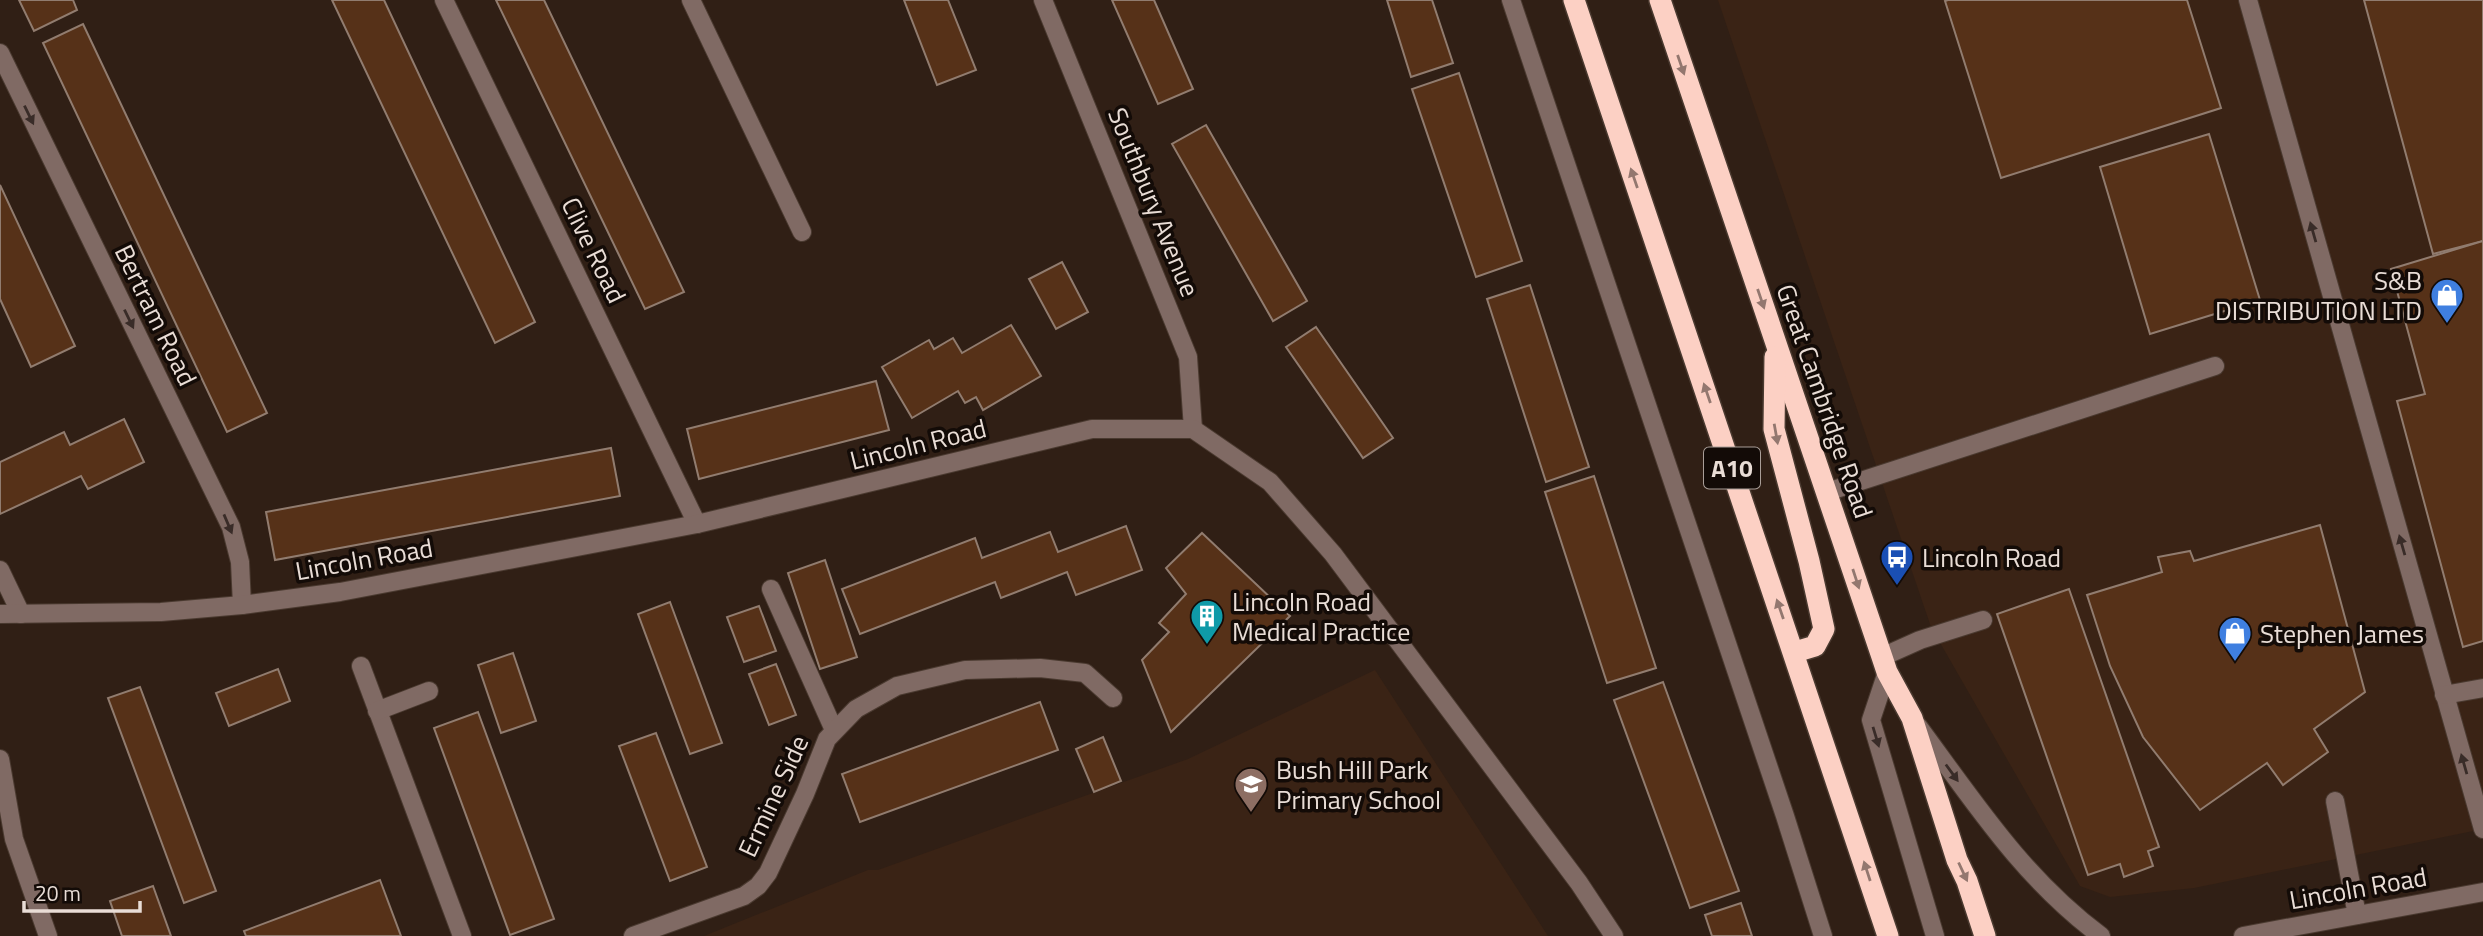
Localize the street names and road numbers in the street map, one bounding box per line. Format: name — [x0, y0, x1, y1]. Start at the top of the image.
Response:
street label: Southbury Avenue — [1098, 102, 1210, 302]
street label: Clive Road — [552, 191, 636, 309]
street label: Bertram Road — [105, 238, 207, 392]
street label: Great Cambridge Road — [1767, 279, 1883, 523]
street label: Lincoln Road — [846, 408, 990, 480]
road number: A10 — [1704, 448, 1760, 489]
street label: Lincoln Road — [292, 528, 436, 590]
street label: Ermine Side — [728, 729, 818, 863]
street label: Lincoln Road — [2286, 857, 2430, 919]

